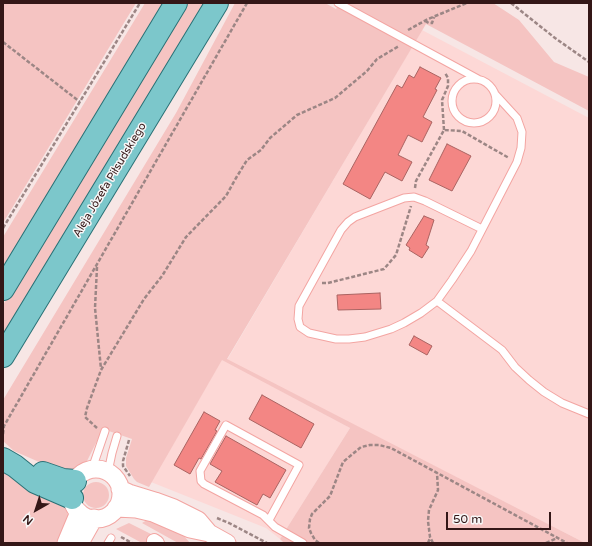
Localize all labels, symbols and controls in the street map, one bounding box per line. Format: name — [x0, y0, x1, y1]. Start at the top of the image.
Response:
street label: Aleja Józefa Piłsudskiego — [71, 120, 149, 240]
north arrow — [16, 490, 56, 530]
scale bar — [448, 504, 553, 530]
text: N — [21, 512, 36, 528]
text: 50 m — [453, 512, 482, 526]

